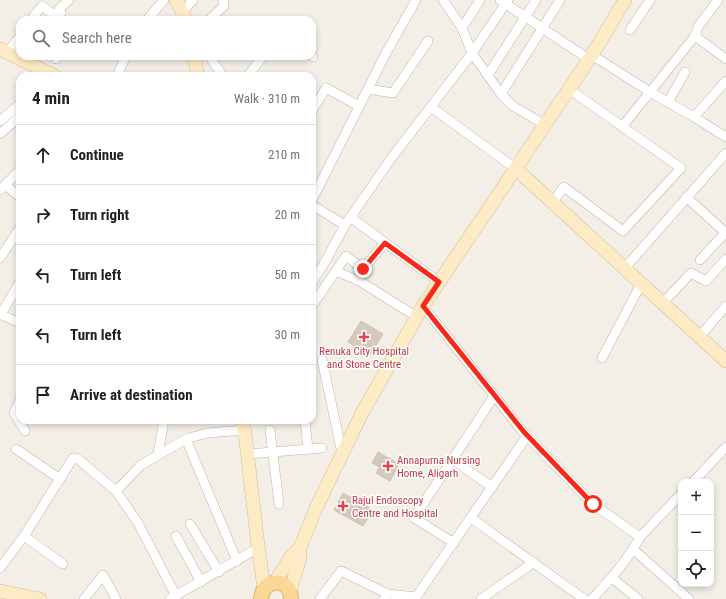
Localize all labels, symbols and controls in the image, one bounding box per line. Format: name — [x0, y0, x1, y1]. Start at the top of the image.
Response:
search box — [16, 16, 316, 60]
icon: search — [30, 27, 52, 49]
text: Search here — [62, 29, 132, 47]
text: 4 min — [32, 88, 70, 108]
text: Walk · 310 m — [234, 91, 300, 106]
icon: ahead — [32, 144, 54, 166]
text: Continue — [70, 146, 124, 164]
text: 210 m — [268, 147, 300, 162]
icon: right — [32, 204, 54, 226]
text: Turn right — [70, 206, 129, 224]
text: 20 m — [274, 207, 300, 222]
route end — [354, 260, 372, 278]
icon: left — [32, 264, 54, 286]
text: Turn left — [70, 266, 121, 284]
text: 50 m — [274, 267, 300, 282]
icon: left — [32, 324, 54, 346]
text: Turn left — [70, 326, 121, 344]
text: 30 m — [274, 327, 300, 342]
marker: Renuka City Hospital and Stone Centre — [358, 331, 370, 343]
place label: Renuka City Hospital and Stone Centre — [319, 345, 409, 371]
icon: arrive — [32, 384, 54, 406]
text: Arrive at destination — [70, 386, 193, 404]
place label: Annapurna Nursing Home, Aligarh — [397, 454, 480, 480]
marker: Annapurna Nursing Home, Aligarh — [382, 460, 394, 472]
map controls — [678, 479, 714, 587]
button: + — [678, 479, 714, 515]
place label: Rajul Endoscopy Centre and Hospital — [352, 494, 438, 520]
route start — [584, 495, 602, 513]
marker: Rajul Endoscopy Centre and Hospital — [337, 500, 349, 512]
button: − — [678, 515, 714, 551]
button: locate — [678, 551, 714, 587]

